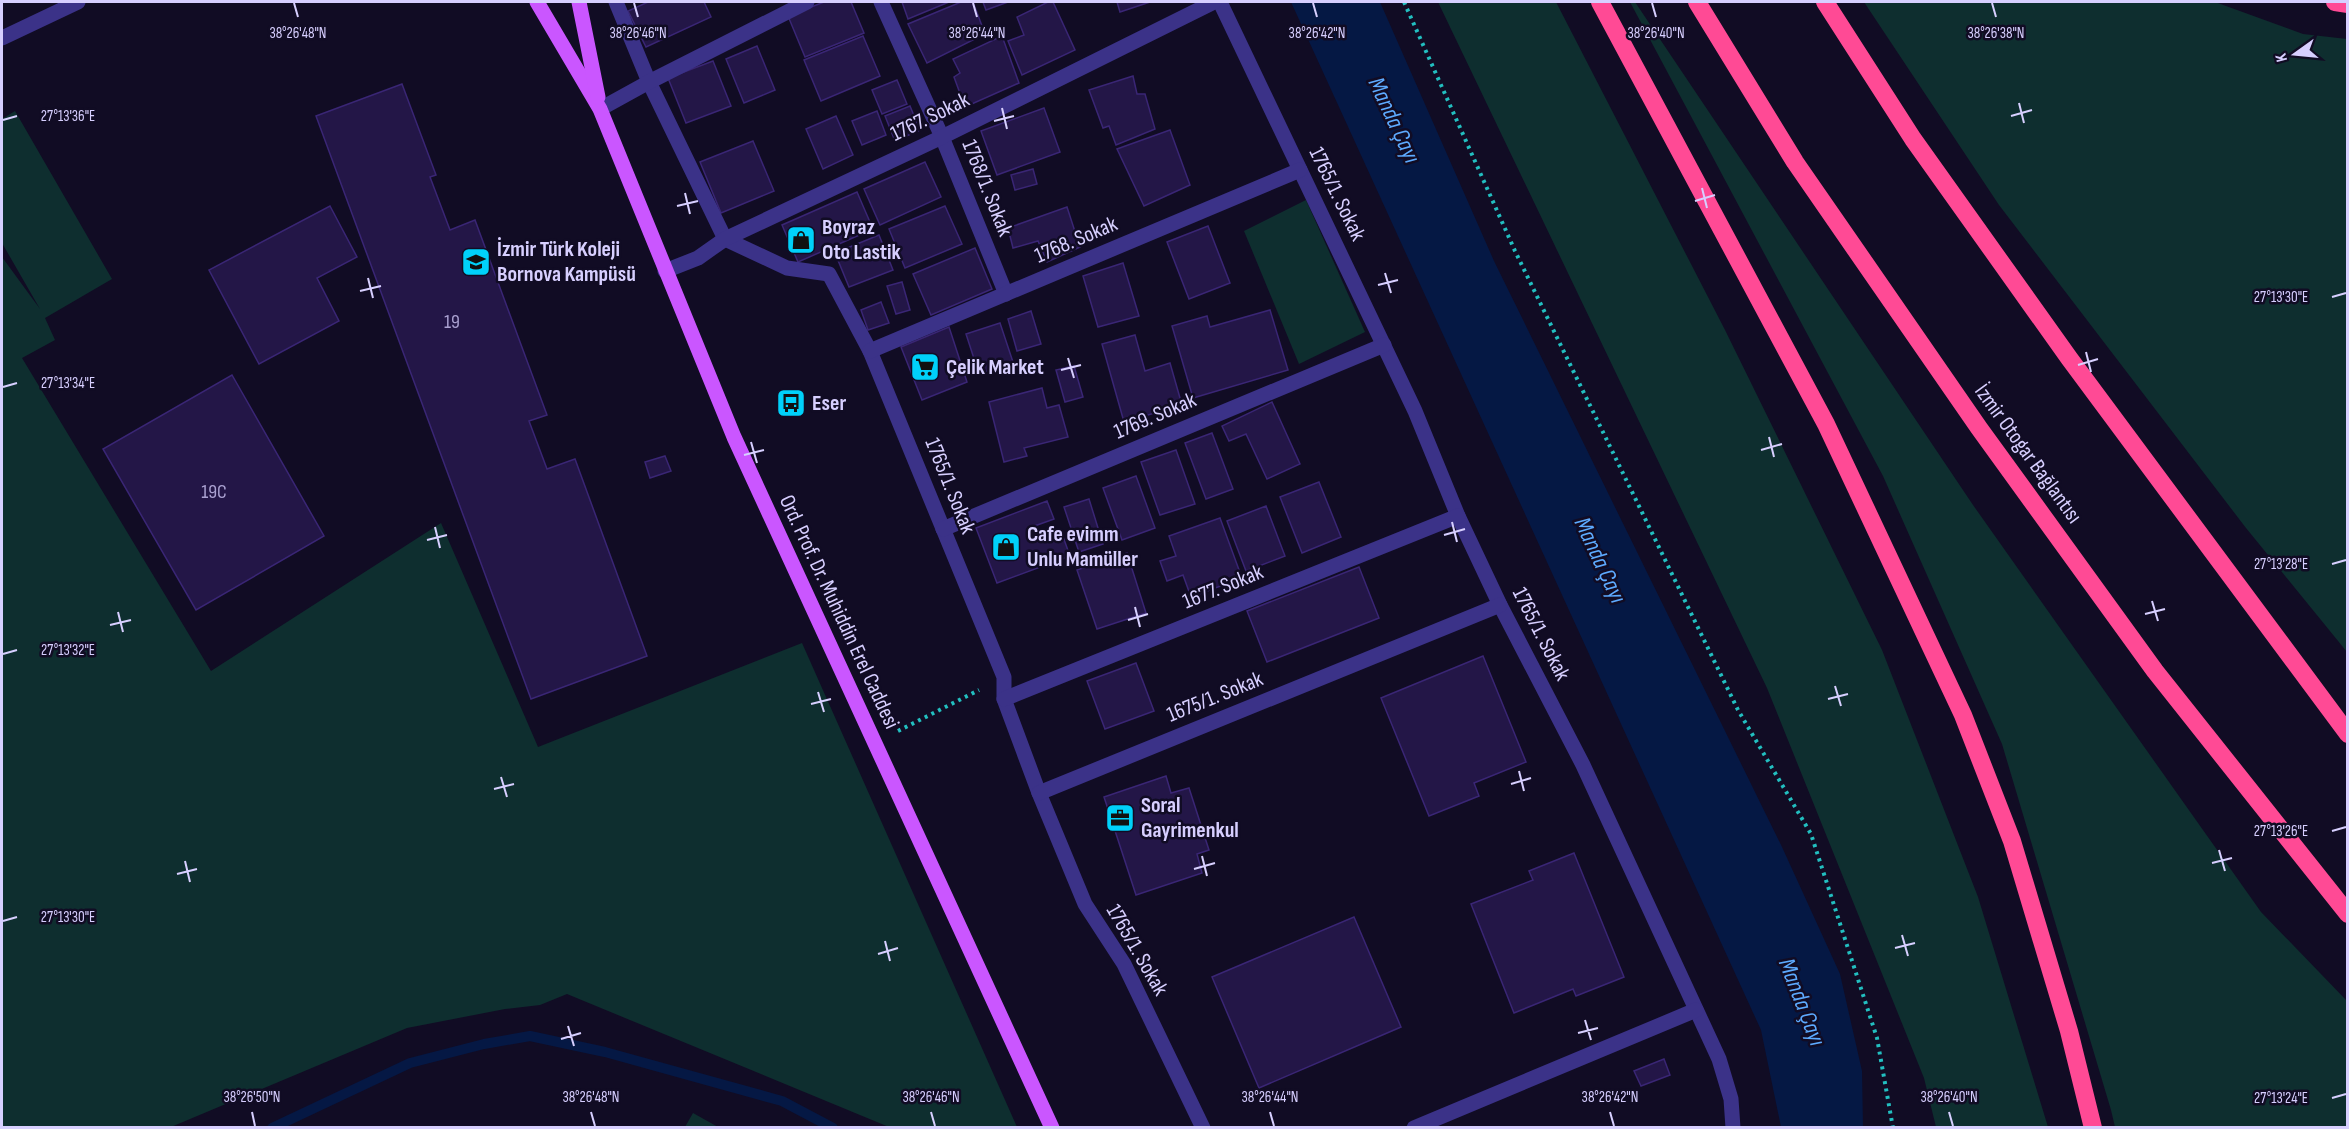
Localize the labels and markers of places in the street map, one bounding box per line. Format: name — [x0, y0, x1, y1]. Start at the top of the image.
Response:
place label: Boyraz Oto Lastik — [822, 214, 902, 266]
shop icon: Boyraz Oto Lastik — [785, 224, 817, 256]
place label: İzmir Türk Koleji Bornova Kampüsü — [497, 236, 636, 288]
school or university icon: İzmir Türk Koleji Bornova Kampüsü — [460, 246, 492, 278]
supermarket icon: Çelik Market — [909, 351, 941, 383]
place label: Çelik Market — [946, 354, 1044, 381]
bus stop icon: Eser — [775, 387, 807, 419]
place label: Eser — [812, 390, 846, 417]
place label: Cafe evimm Unlu Mamüller — [1027, 521, 1138, 573]
shop icon: Cafe evimm Unlu Mamüller — [990, 531, 1022, 563]
place label: Soral Gayrimenkul — [1141, 792, 1239, 844]
office icon: Soral Gayrimenkul — [1104, 802, 1136, 834]

